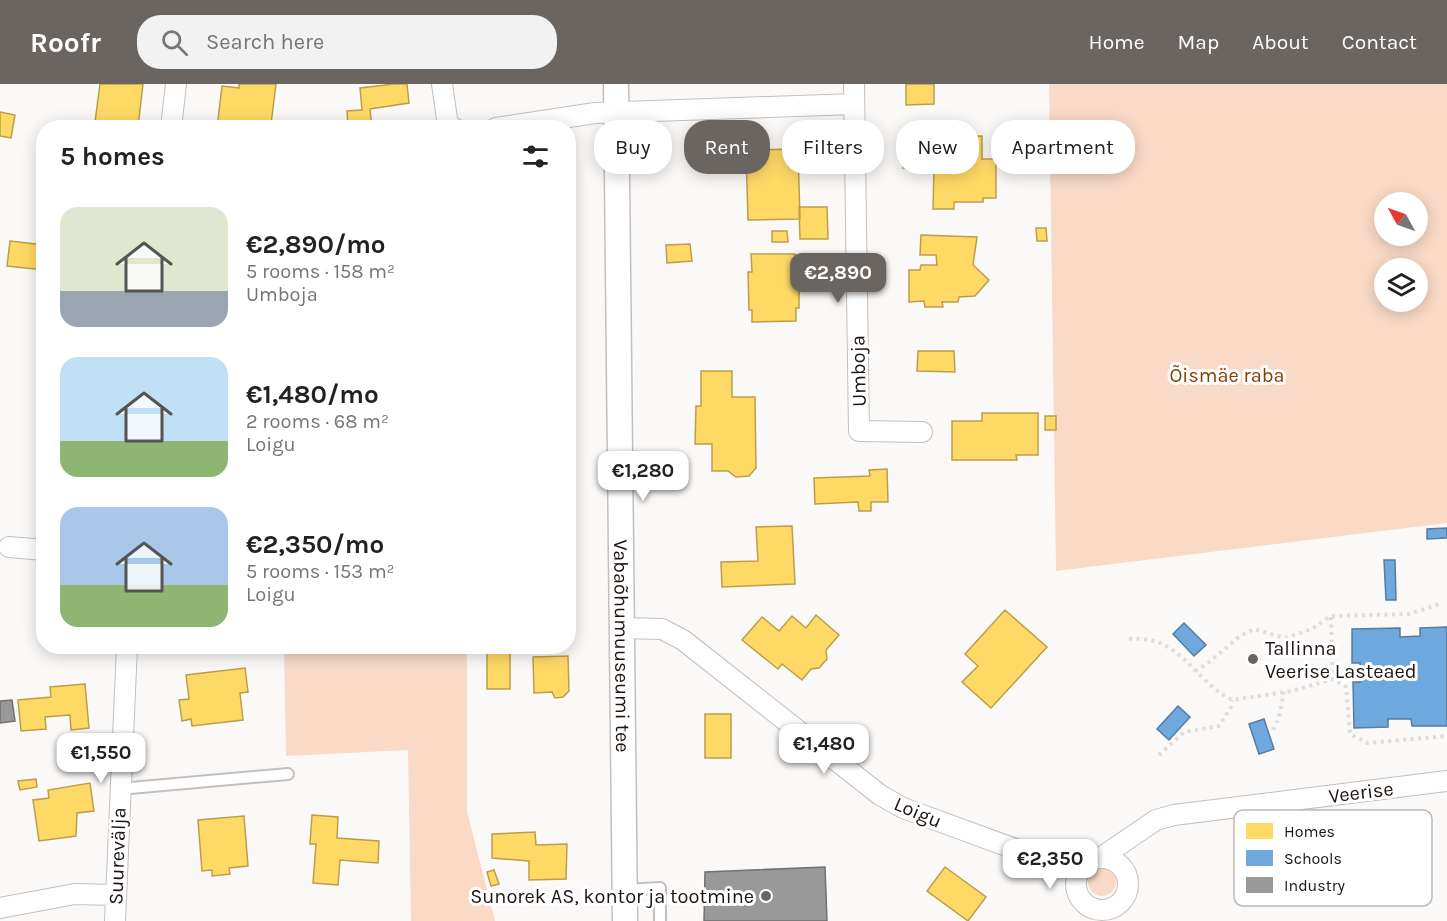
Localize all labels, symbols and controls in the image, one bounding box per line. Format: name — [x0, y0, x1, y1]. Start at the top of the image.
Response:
search box — [137, 15, 557, 69]
text: Roofr — [30, 26, 101, 59]
icon: search — [158, 26, 191, 59]
text: Search here — [206, 29, 324, 55]
text: Home — [1089, 30, 1145, 54]
text: Map — [1178, 30, 1219, 54]
text: About — [1252, 30, 1309, 54]
text: Contact — [1342, 30, 1417, 54]
chip: Buy — [594, 120, 672, 174]
chip: Rent — [684, 120, 770, 174]
chip: Filters — [782, 120, 884, 174]
chip: New — [896, 120, 979, 174]
chip: Apartment — [991, 120, 1135, 174]
icon: filters — [519, 140, 552, 173]
text: 5 homes — [60, 141, 165, 172]
north arrow — [1374, 192, 1428, 246]
map controls — [1374, 192, 1428, 312]
text: €2,890/mo — [246, 229, 386, 260]
icon: home — [108, 231, 180, 303]
pin: €2,890 — [789, 253, 887, 304]
button: layers — [1374, 258, 1428, 312]
text: 5 rooms · 158 m² — [246, 260, 395, 283]
text: €2,890 — [804, 261, 872, 284]
text: Umboja — [246, 283, 318, 306]
street label: Umboja — [846, 335, 871, 407]
park label: Õismäe raba — [1169, 364, 1285, 387]
text: €1,480/mo — [246, 379, 379, 410]
icon: home — [108, 381, 180, 453]
text: 2 rooms · 68 m² — [246, 410, 389, 433]
text: Loigu — [246, 433, 296, 456]
pin: €1,280 — [594, 451, 692, 502]
text: €1,280 — [612, 459, 674, 482]
text: €2,350/mo — [246, 529, 384, 560]
icon: home — [108, 531, 180, 603]
street label: Vabaõhumuuseumi tee — [609, 539, 634, 753]
text: 5 rooms · 153 m² — [246, 560, 395, 583]
text: Loigu — [246, 583, 296, 606]
place label: Tallinna Veerise Lasteaed — [1265, 637, 1417, 683]
marker: Tallinna Veerise Lasteaed — [1246, 652, 1260, 666]
pin: €1,480 — [775, 724, 873, 775]
text: €1,480 — [793, 732, 855, 755]
pin: €1,550 — [52, 733, 150, 784]
text: €1,550 — [71, 741, 131, 764]
street label: Veerise — [1327, 777, 1395, 808]
street label: Loigu — [890, 792, 945, 833]
street label: Suurevälja — [104, 807, 131, 905]
legend — [1234, 810, 1432, 906]
text: Homes — [1284, 822, 1335, 841]
pin: €2,350 — [1001, 839, 1099, 890]
text: €2,350 — [1017, 847, 1083, 870]
text: Schools — [1284, 849, 1342, 868]
text: Industry — [1284, 876, 1346, 895]
place label: Sunorek AS, kontor ja tootmine — [470, 885, 754, 908]
marker: Sunorek AS, kontor ja tootmine — [759, 889, 773, 903]

